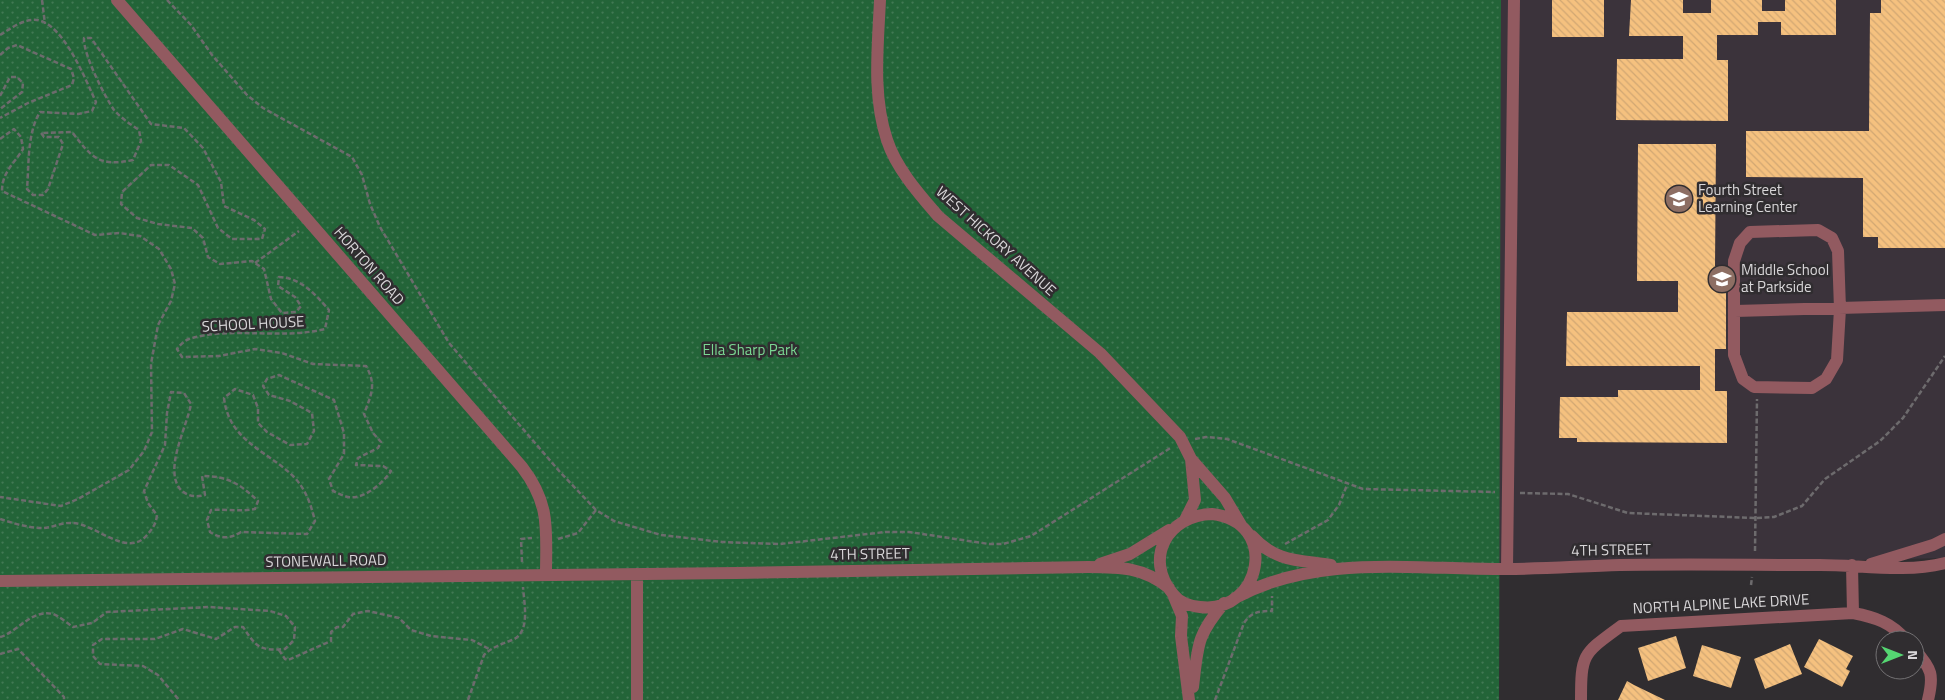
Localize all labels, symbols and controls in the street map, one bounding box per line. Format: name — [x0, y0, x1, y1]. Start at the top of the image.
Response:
place label: Fourth Street Learning Center — [1698, 178, 1797, 218]
street label: WEST HICKORY AVENUE — [931, 180, 1062, 301]
school or university icon: Fourth Street Learning Center — [1664, 184, 1694, 214]
street label: HORTON ROAD — [329, 221, 410, 310]
place label: Middle School at Parkside — [1741, 258, 1829, 298]
school or university icon: Middle School at Parkside — [1707, 264, 1737, 294]
street label: SCHOOL HOUSE — [201, 309, 305, 338]
park label: Ella Sharp Park — [703, 338, 797, 361]
street label: 4TH STREET — [1571, 537, 1651, 562]
street label: 4TH STREET — [830, 541, 910, 566]
street label: STONEWALL ROAD — [265, 548, 387, 573]
street label: NORTH ALPINE LAKE DRIVE — [1632, 587, 1810, 620]
north arrow — [1875, 630, 1925, 680]
text: N — [1903, 650, 1924, 660]

